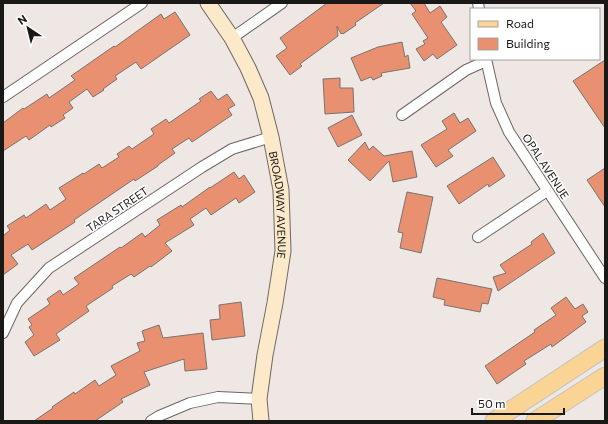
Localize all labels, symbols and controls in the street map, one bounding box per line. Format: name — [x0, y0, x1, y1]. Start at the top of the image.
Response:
north arrow — [8, 8, 48, 48]
legend — [470, 8, 600, 60]
text: N — [15, 12, 29, 27]
text: Road — [506, 16, 534, 30]
text: Building — [506, 36, 550, 50]
street label: OPAL AVENUE — [520, 131, 572, 201]
street label: BROADWAY AVENUE — [267, 150, 290, 260]
street label: TARA STREET — [84, 184, 150, 234]
scale bar — [472, 390, 564, 416]
text: 50 m — [478, 396, 506, 410]

